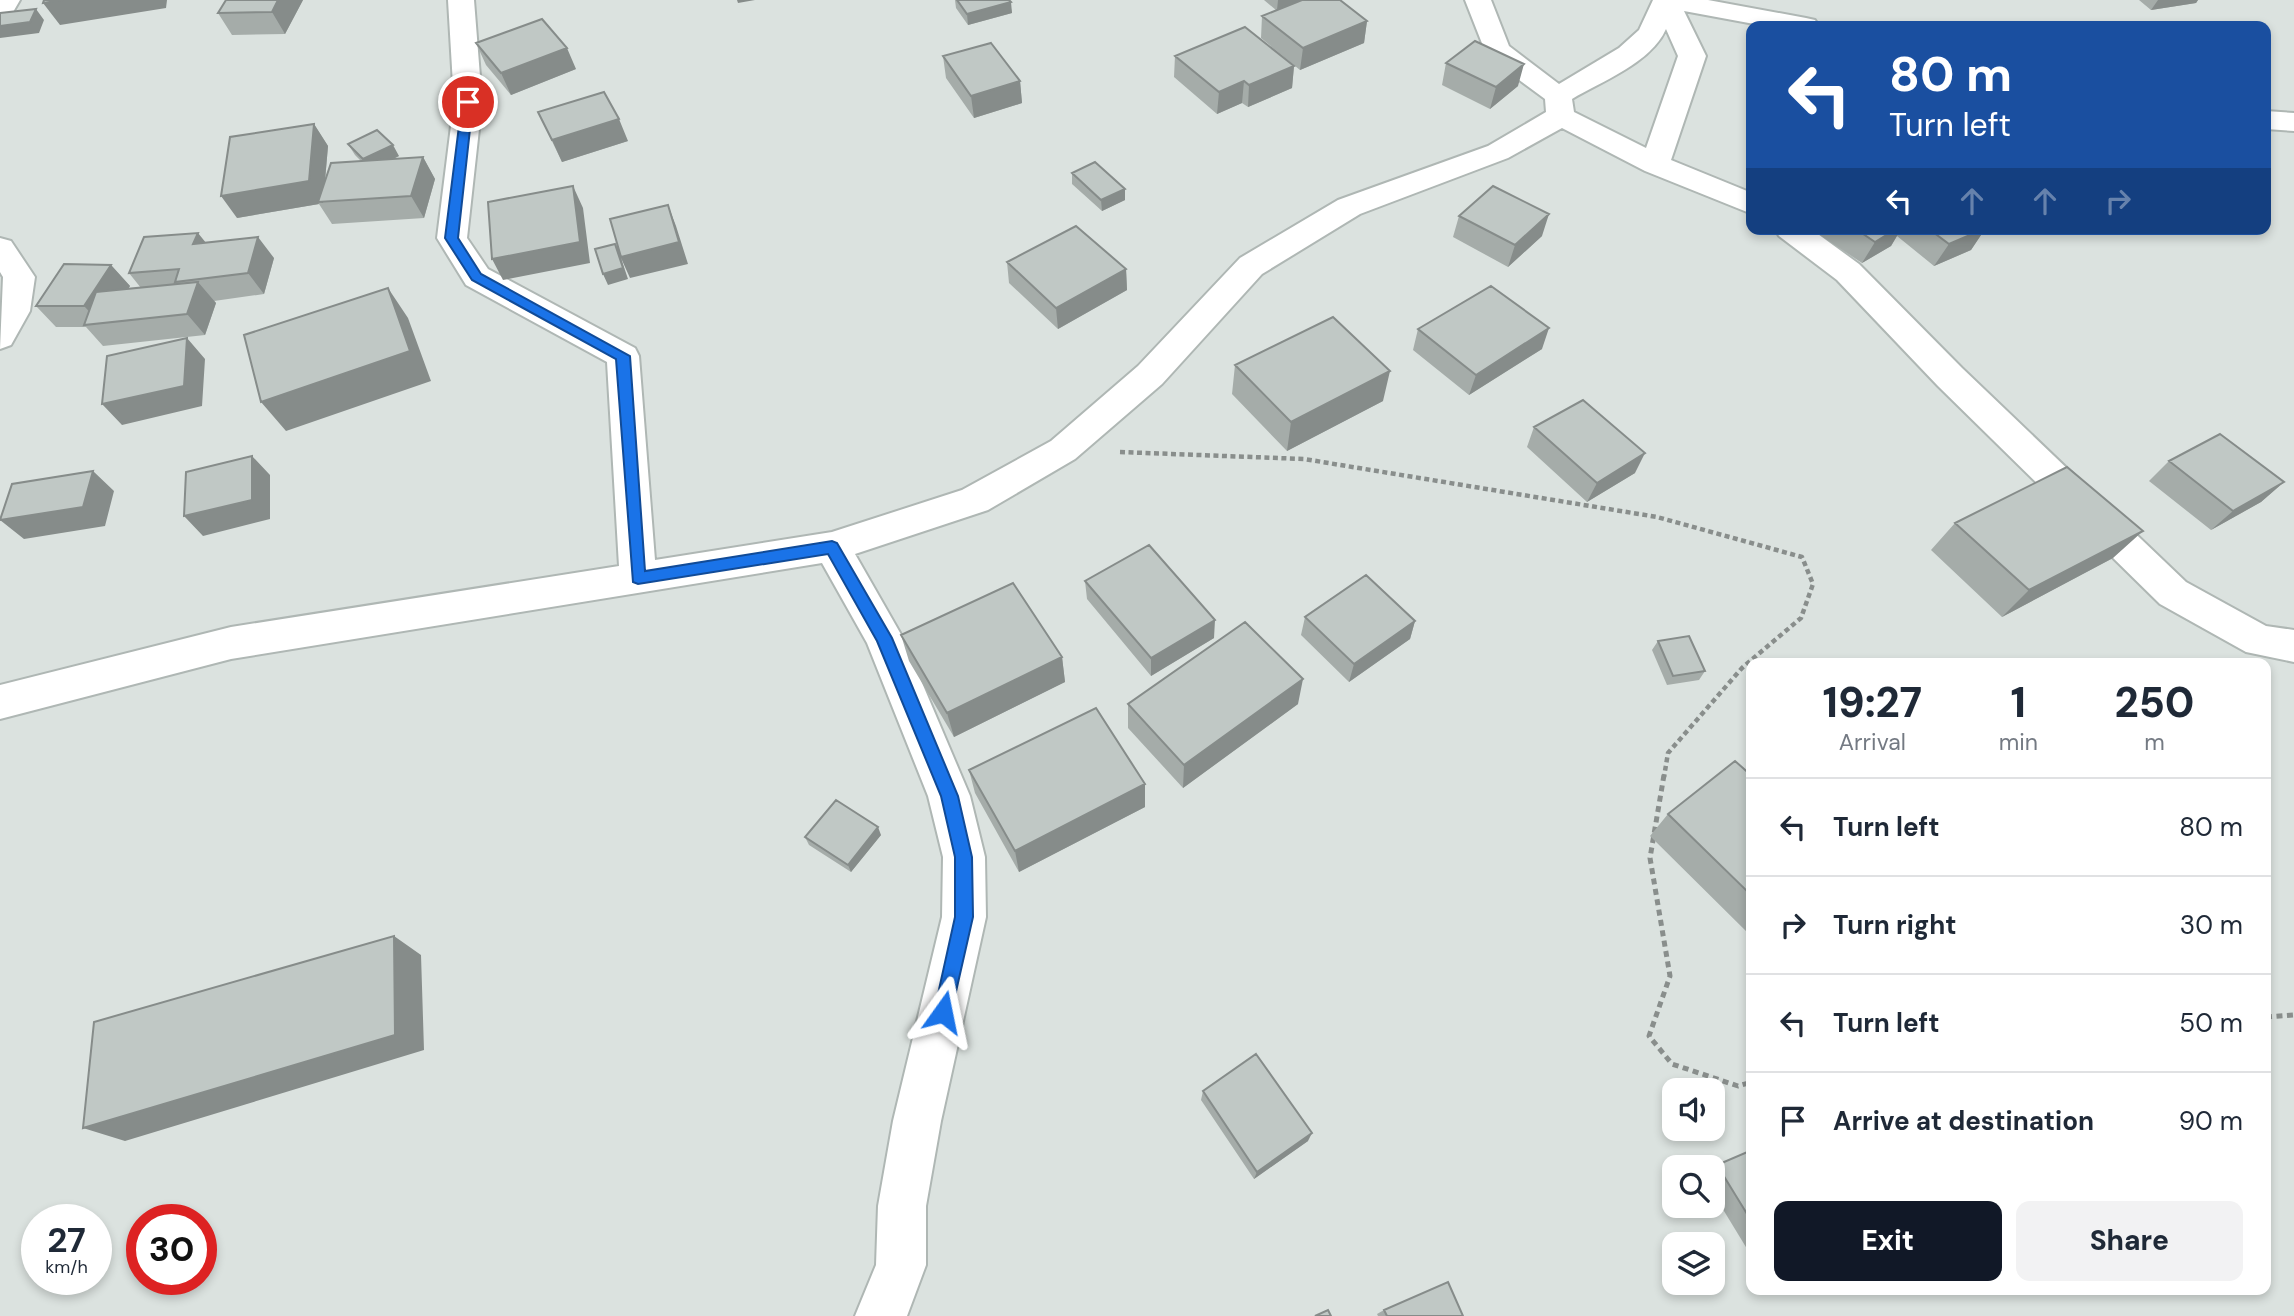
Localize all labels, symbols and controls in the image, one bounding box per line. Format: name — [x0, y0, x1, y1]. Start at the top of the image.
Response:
text: 80 m — [1889, 42, 2012, 106]
icon: left — [1774, 49, 1865, 140]
pin — [438, 72, 498, 132]
icon: arrive — [449, 83, 487, 121]
text: Turn left — [1889, 104, 2011, 146]
icon: left — [1880, 182, 1918, 220]
icon: ahead — [1953, 182, 1991, 220]
icon: ahead — [2026, 182, 2064, 220]
icon: right — [2099, 182, 2137, 220]
text: 19:27 — [1823, 675, 1922, 730]
text: 1 — [2011, 675, 2026, 730]
text: 250 — [2114, 675, 2195, 730]
text: Arrival — [1839, 727, 1906, 757]
text: min — [1999, 727, 2038, 757]
text: m — [2144, 727, 2165, 757]
icon: left — [1774, 808, 1812, 846]
text: Turn left — [1833, 810, 1940, 844]
text: 80 m — [2179, 810, 2243, 844]
icon: right — [1774, 906, 1812, 944]
text: Turn right — [1833, 908, 1957, 942]
text: 30 m — [2180, 908, 2243, 942]
position arrow — [906, 975, 980, 1049]
icon: left — [1774, 1004, 1812, 1042]
text: Turn left — [1833, 1006, 1940, 1040]
text: 50 m — [2179, 1006, 2243, 1040]
map controls — [1662, 1078, 1725, 1295]
button: sound — [1662, 1078, 1725, 1141]
icon: arrive — [1774, 1102, 1812, 1140]
text: Arrive at destination — [1833, 1104, 2094, 1138]
text: 90 m — [2179, 1104, 2243, 1138]
button: search — [1662, 1155, 1725, 1218]
button: Exit — [1774, 1201, 2002, 1281]
button: Share — [2016, 1201, 2243, 1281]
speed limit sign: 30 — [126, 1204, 217, 1295]
text: 27 — [47, 1217, 86, 1263]
button: layers — [1662, 1232, 1725, 1295]
text: km/h — [45, 1255, 88, 1279]

